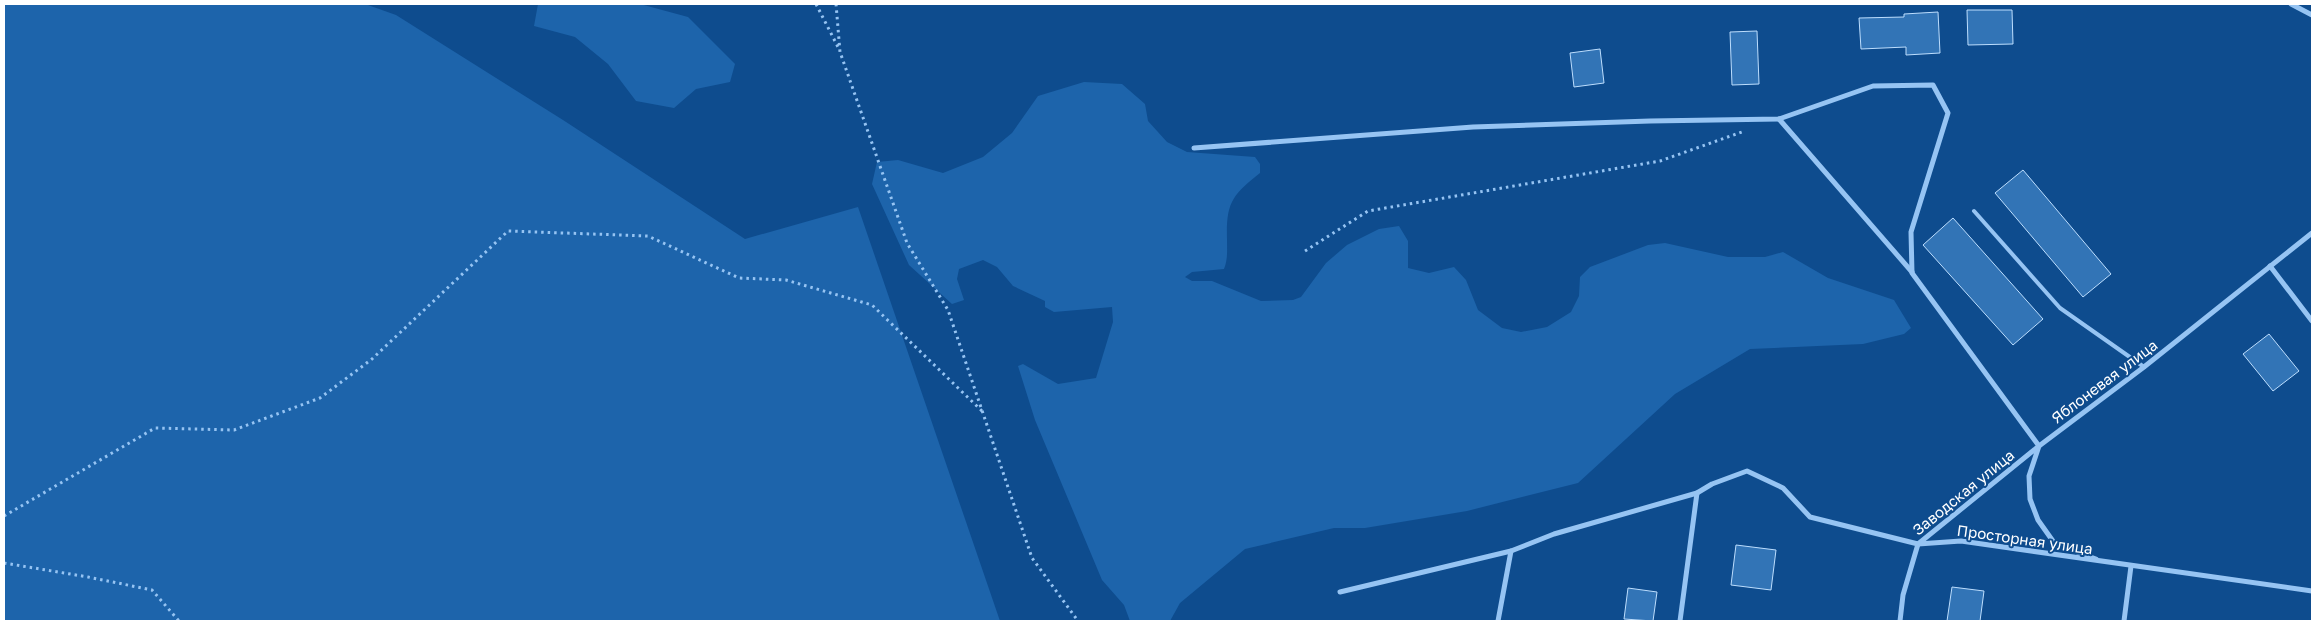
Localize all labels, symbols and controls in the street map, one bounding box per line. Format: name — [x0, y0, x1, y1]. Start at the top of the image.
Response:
street label: Яблоневая улица — [2048, 335, 2160, 427]
street label: Заводская улица — [1908, 445, 2018, 539]
street label: Просторная улица — [1956, 521, 2094, 557]

